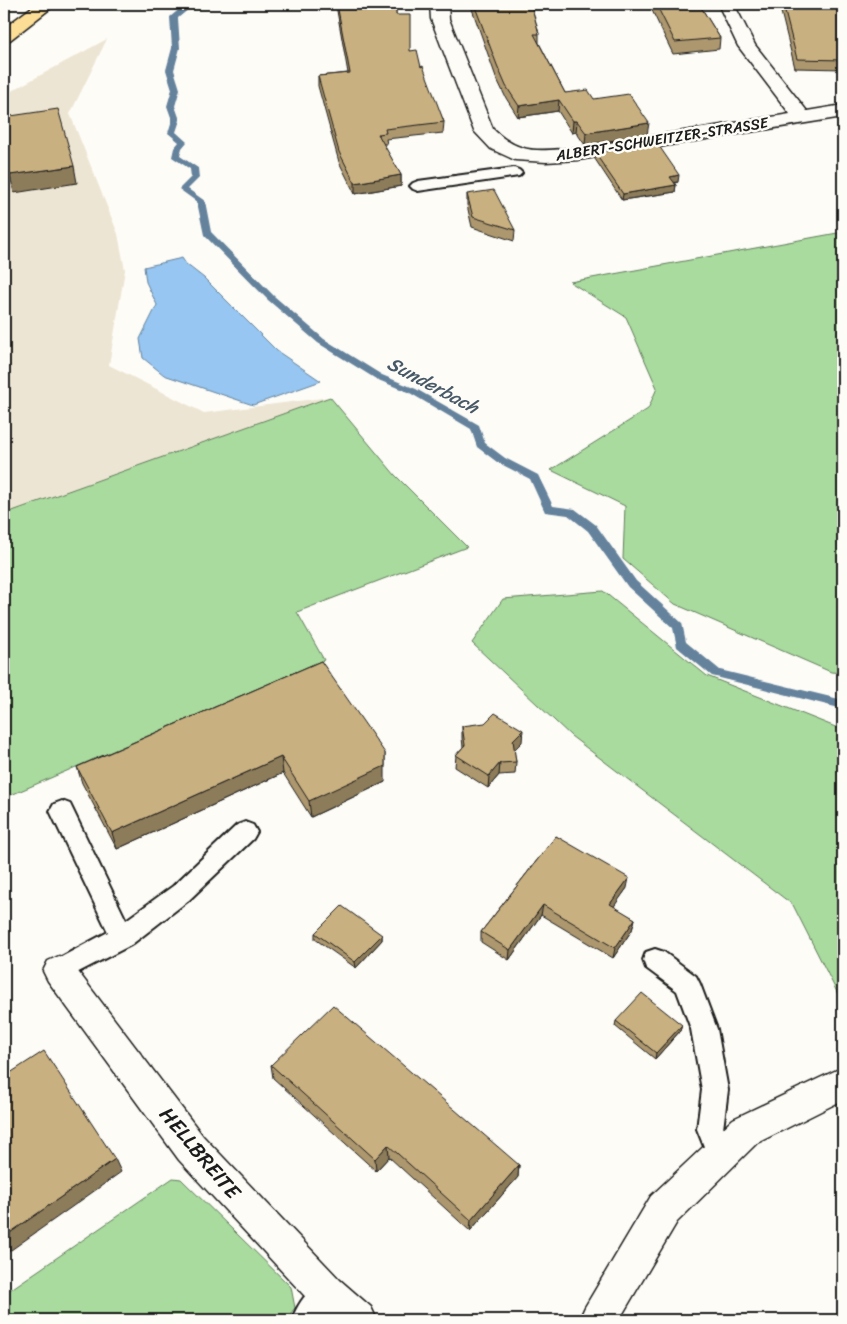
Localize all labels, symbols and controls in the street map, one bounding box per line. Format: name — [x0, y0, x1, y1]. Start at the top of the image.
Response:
street label: ALBERT-SCHWEITZER-STRASSE — [553, 109, 772, 169]
water label: Sunderbach — [381, 347, 486, 424]
street label: HELLBREITE — [149, 1098, 251, 1209]

